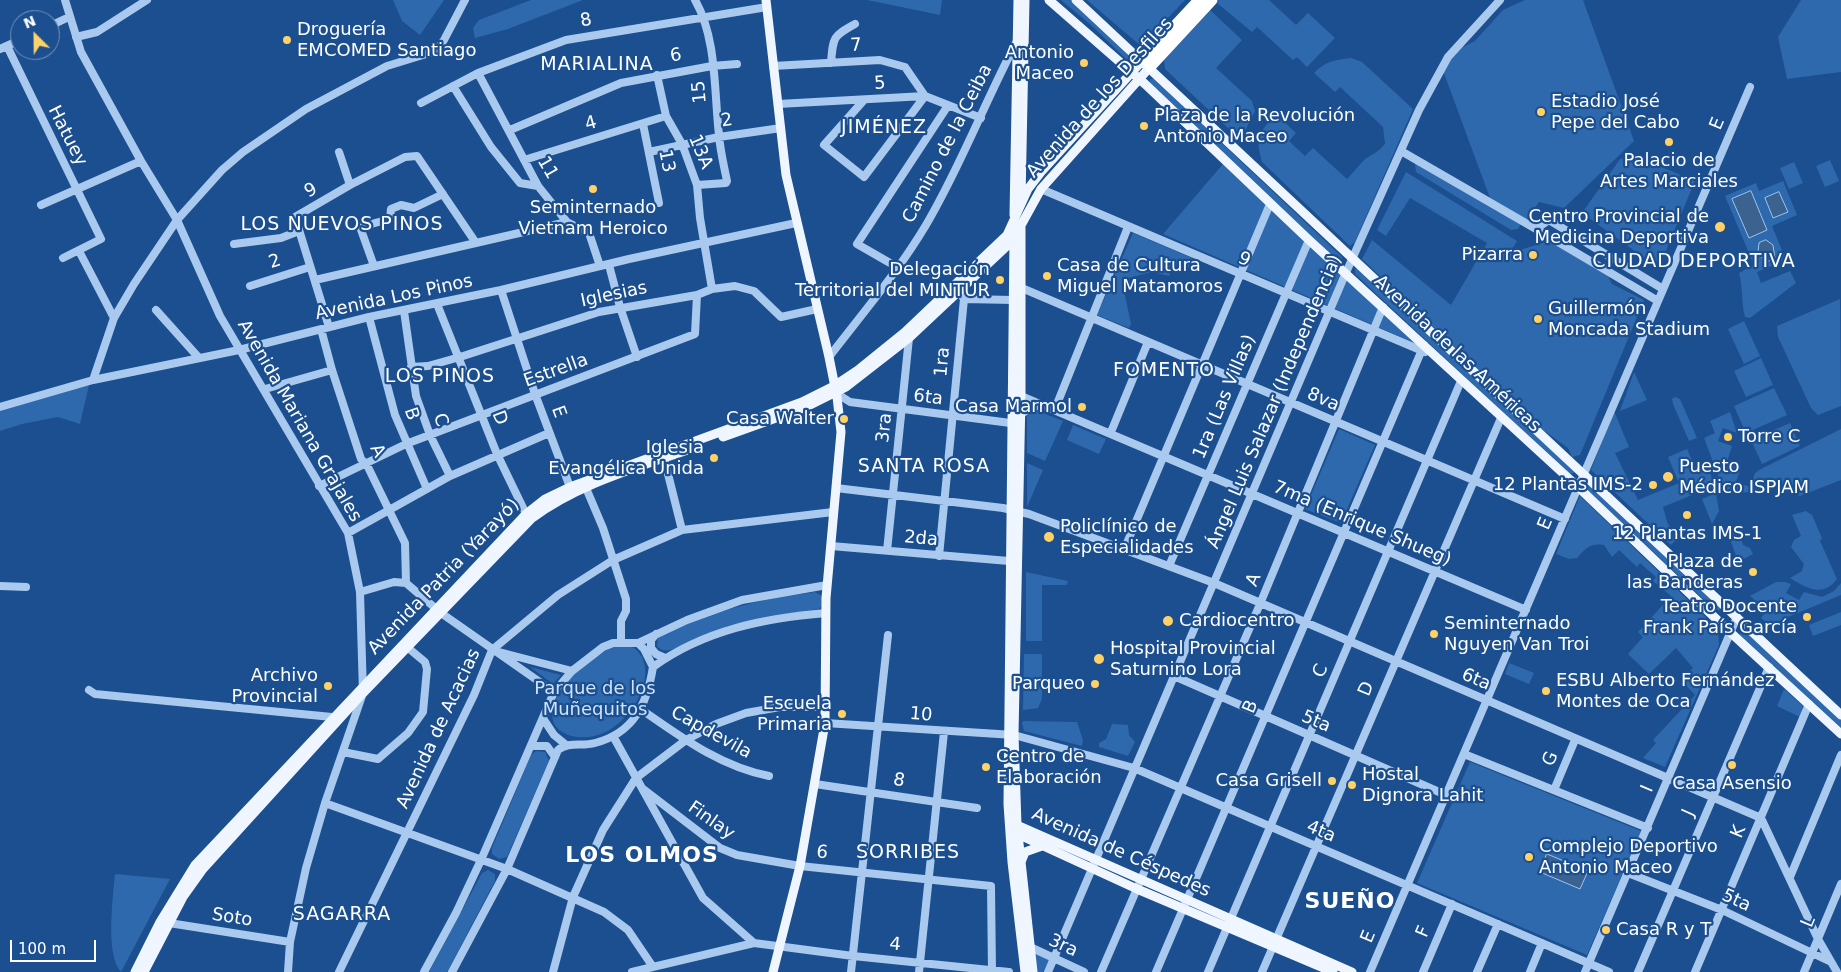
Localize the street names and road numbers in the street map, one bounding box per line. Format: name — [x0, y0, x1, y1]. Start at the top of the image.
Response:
street label: 8 — [578, 9, 594, 33]
street label: Avenida de los Desfiles — [1022, 13, 1178, 183]
street label: 7 — [850, 35, 862, 57]
street label: 6 — [669, 44, 683, 68]
street label: Camino de la Ceiba — [899, 61, 997, 227]
street label: 5 — [874, 73, 886, 95]
street label: 15 — [688, 80, 712, 104]
street label: Hatuey — [43, 102, 91, 170]
street label: 2 — [720, 109, 734, 133]
street label: 4 — [583, 112, 599, 136]
street label: E — [1706, 115, 1730, 133]
street label: 13A — [683, 132, 717, 172]
street label: 13 — [653, 148, 679, 174]
street label: 11 — [532, 153, 562, 183]
street label: 9 — [301, 179, 321, 203]
street label: 9 — [1235, 248, 1253, 272]
street label: 2 — [266, 250, 284, 274]
street label: Ángel Luis Salazar (Independencia) — [1203, 252, 1347, 552]
street label: Avenida Los Pinos — [313, 271, 475, 325]
street label: Avenida de las Américas — [1369, 271, 1545, 437]
street label: Iglesias — [579, 277, 649, 313]
street label: Avenida Mariana Grajales — [232, 316, 366, 526]
street label: 1ra (Las Villas) — [1189, 332, 1261, 462]
street label: 1ra — [931, 346, 955, 378]
street label: Estrella — [521, 349, 591, 393]
street label: 8va — [1304, 384, 1342, 416]
street label: 6ta — [912, 385, 944, 411]
street label: E — [546, 403, 570, 421]
street label: B — [399, 405, 423, 423]
street label: D — [486, 408, 512, 428]
street label: C — [428, 410, 452, 430]
street label: 3ra — [873, 412, 897, 444]
street label: A — [365, 441, 389, 461]
street label: 7ma (Enrique Shueg) — [1270, 477, 1454, 571]
street label: Avenida Patria (Yarayó) — [364, 494, 524, 660]
street label: E — [1534, 515, 1558, 533]
street label: 2da — [903, 527, 939, 551]
street label: A — [1242, 570, 1266, 590]
street label: Avenida de Acacias — [392, 646, 486, 812]
street label: C — [1309, 661, 1333, 681]
street label: 6ta — [1458, 664, 1494, 696]
street label: D — [1354, 678, 1380, 700]
street label: B — [1239, 697, 1263, 717]
street label: Capdevila — [667, 702, 755, 764]
street label: 10 — [909, 703, 933, 727]
street label: 5ta — [1298, 706, 1334, 738]
street label: G — [1538, 748, 1564, 770]
street label: 8 — [891, 769, 907, 793]
street label: I — [1637, 782, 1659, 796]
street label: Finlay — [683, 797, 739, 845]
street label: Avenida de Céspedes — [1028, 804, 1214, 902]
street label: J — [1678, 806, 1700, 820]
street label: 4ta — [1303, 816, 1339, 848]
street label: K — [1727, 822, 1751, 842]
street label: 6 — [815, 842, 829, 864]
street label: 5ta — [1718, 885, 1754, 917]
street label: Soto — [210, 904, 254, 932]
street label: L — [1797, 913, 1821, 931]
street label: F — [1412, 923, 1436, 941]
street label: E — [1357, 928, 1381, 946]
street label: 3ra — [1045, 930, 1081, 962]
street label: 4 — [888, 934, 902, 956]

